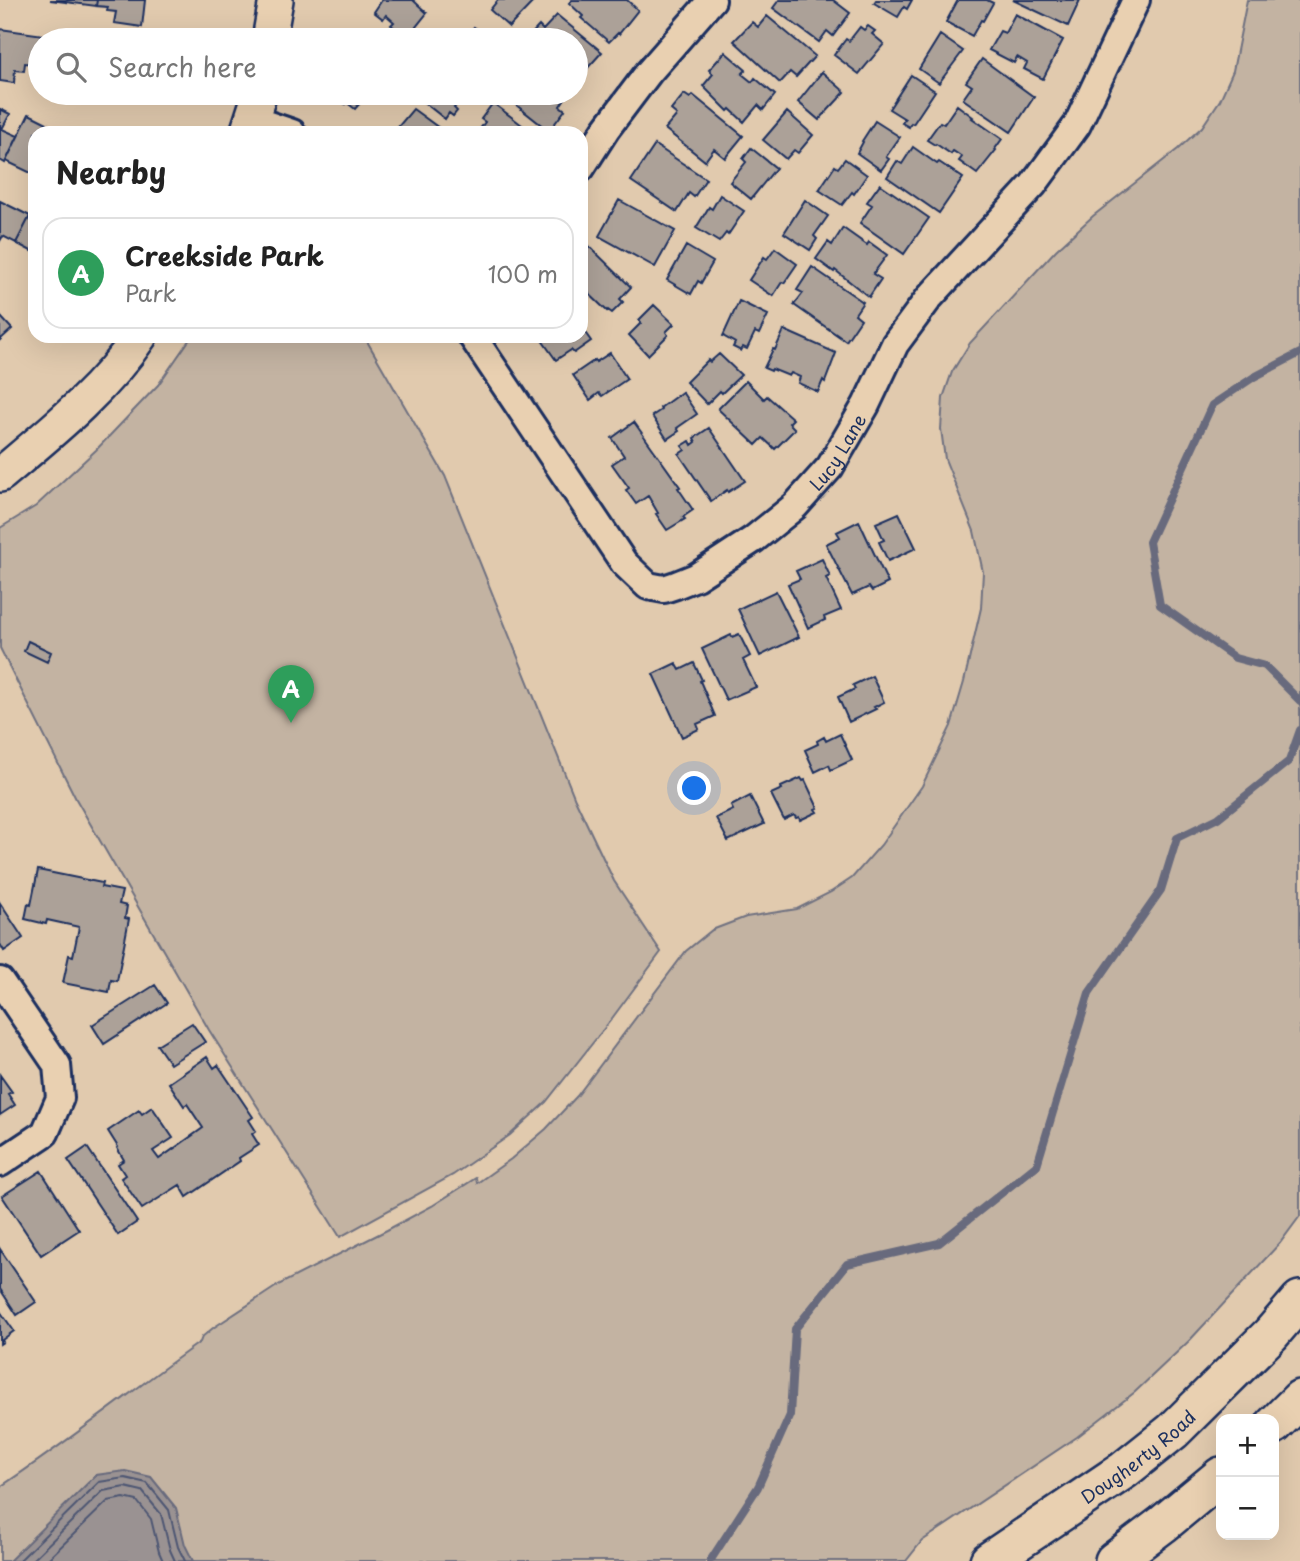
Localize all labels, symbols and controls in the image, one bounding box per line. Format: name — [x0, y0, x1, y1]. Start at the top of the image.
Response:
search box — [28, 28, 588, 105]
text: Search here — [108, 47, 257, 86]
icon: search — [52, 48, 90, 86]
text: Nearby — [56, 149, 166, 194]
text: Creekside Park — [125, 236, 324, 275]
text: A — [72, 256, 90, 291]
text: 100 m — [488, 256, 558, 291]
text: Park — [125, 275, 176, 310]
street label: Lucy Lane — [802, 408, 872, 496]
pin: A — [268, 665, 314, 723]
your location — [677, 771, 711, 805]
street label: Dougherty Road — [1075, 1403, 1201, 1509]
map controls — [1216, 1414, 1279, 1540]
button: + — [1216, 1414, 1279, 1477]
button: − — [1216, 1477, 1279, 1540]

